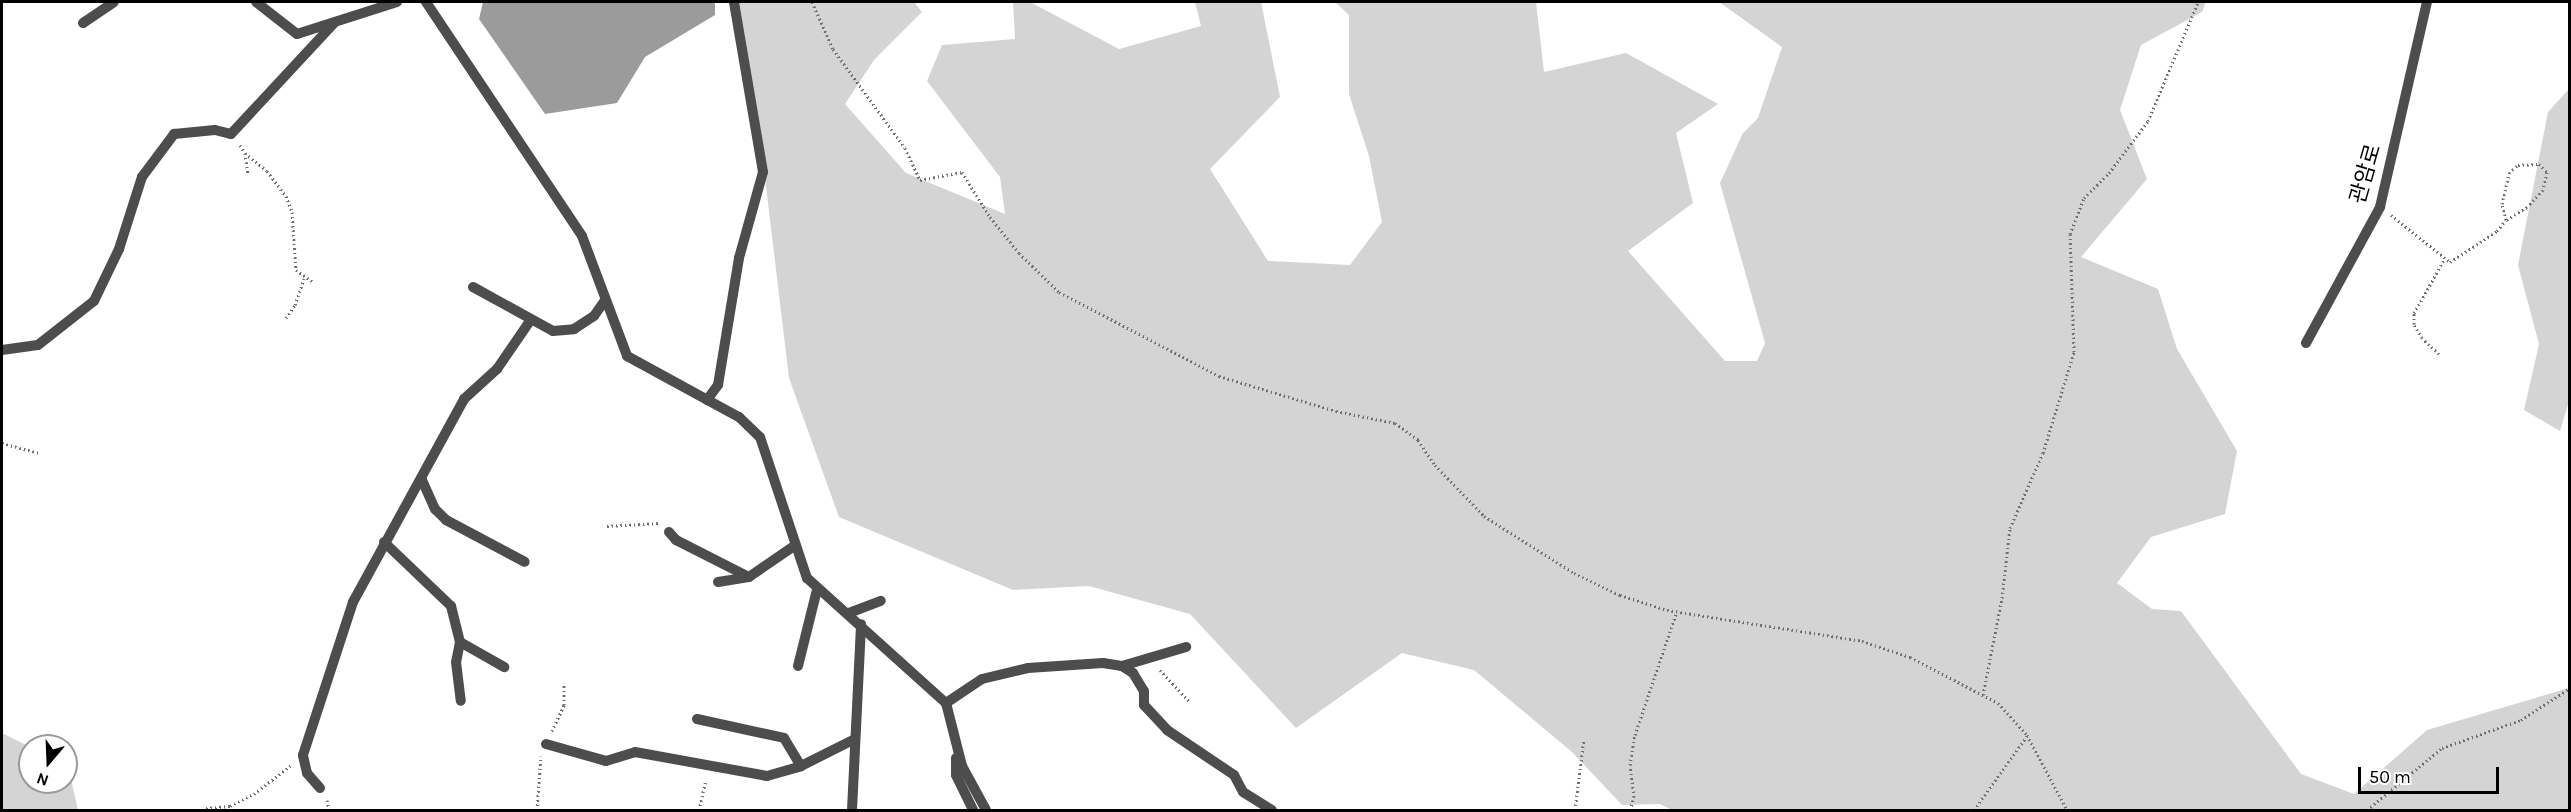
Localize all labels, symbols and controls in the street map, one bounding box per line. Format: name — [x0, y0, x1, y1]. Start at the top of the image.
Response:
street label: 관암로 — [2345, 141, 2387, 207]
north arrow — [18, 734, 78, 794]
scale bar — [2361, 755, 2502, 793]
text: 50 m — [2369, 766, 2411, 788]
text: N — [34, 769, 51, 790]

